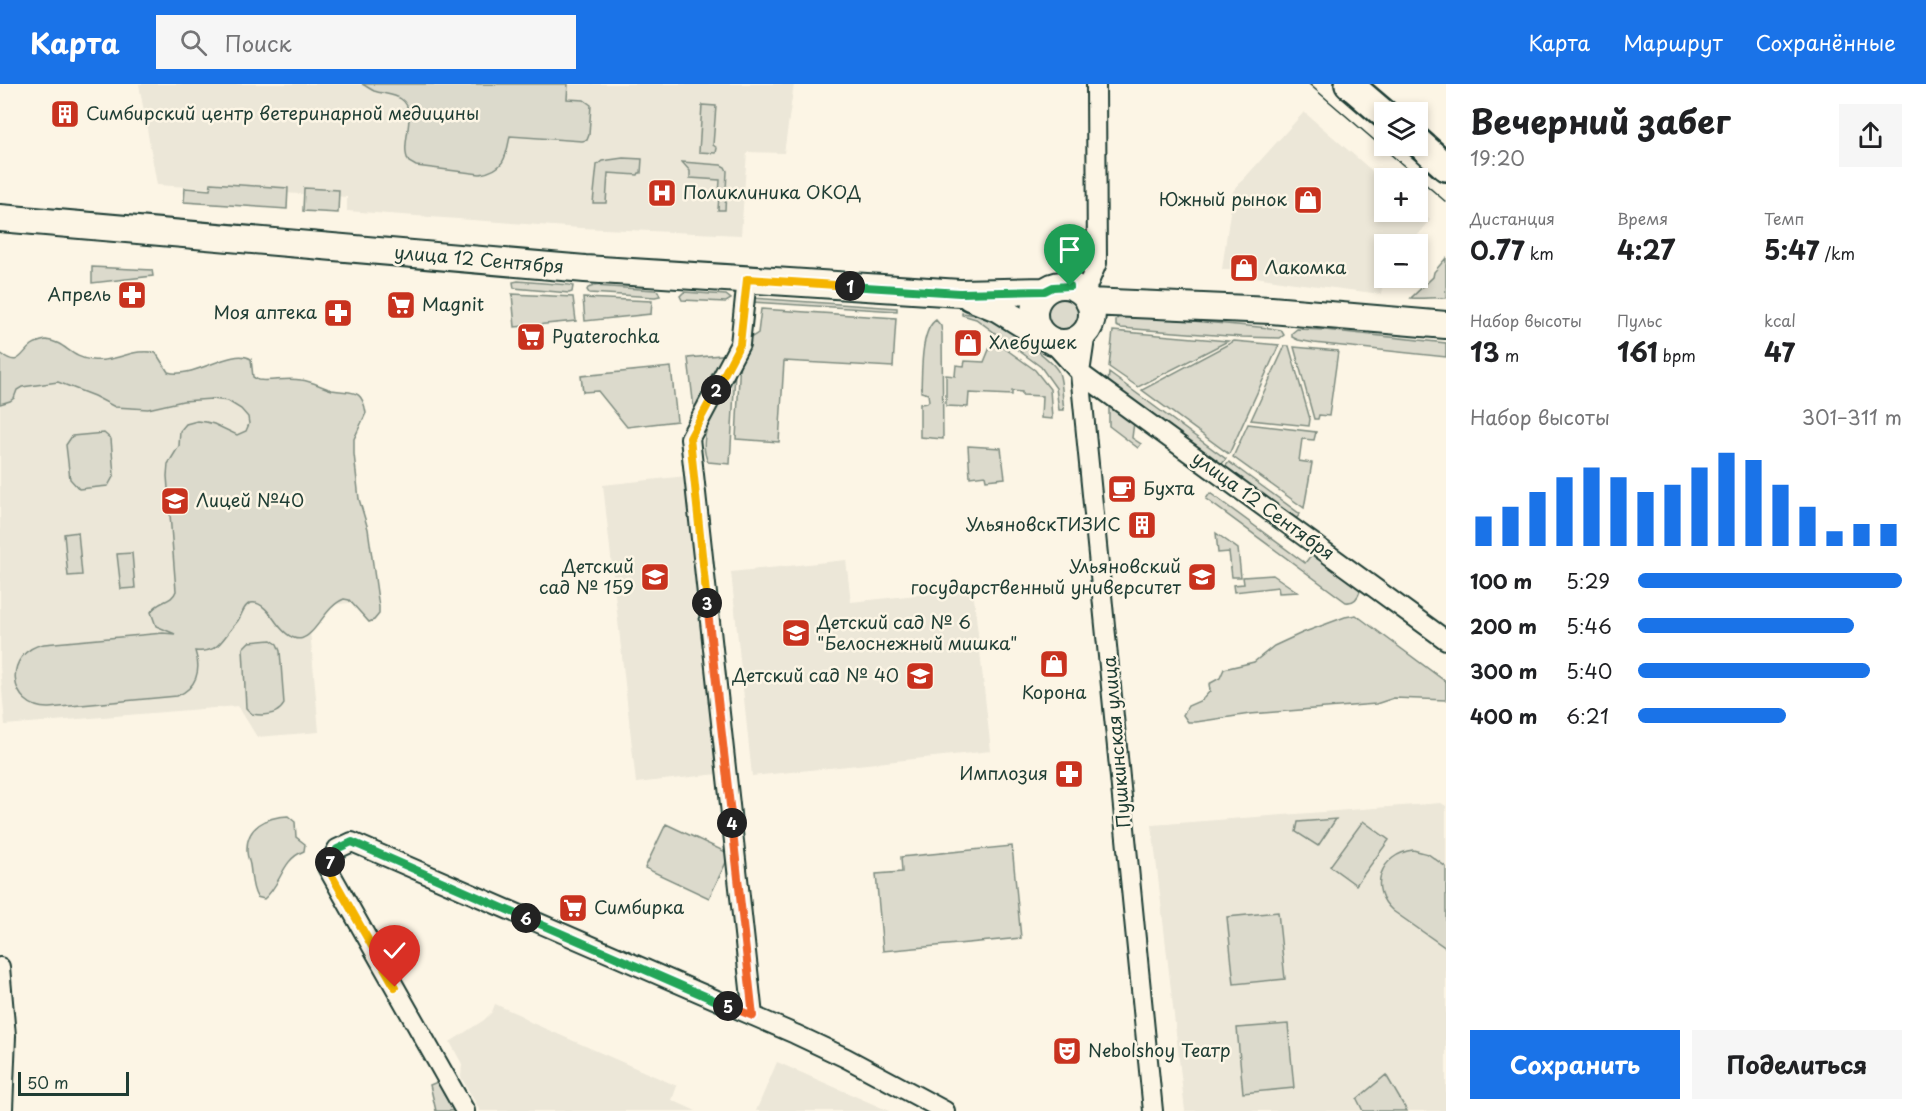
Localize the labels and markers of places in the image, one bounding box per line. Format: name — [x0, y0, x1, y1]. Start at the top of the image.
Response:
building icon: Симбирский центр ветеринарной медицины — [49, 98, 81, 130]
place label: Симбирский центр ветеринарной медицины — [86, 99, 479, 126]
hospital icon: Поликлиника ОКОД — [646, 177, 678, 209]
place label: Поликлиника ОКОД — [683, 178, 861, 205]
shop icon: Южный рынок — [1292, 184, 1324, 216]
place label: Южный рынок — [1159, 185, 1287, 212]
pin — [1044, 224, 1095, 286]
shop icon: Лакомка — [1228, 252, 1260, 284]
place label: Лакомка — [1265, 253, 1347, 280]
pin: 1 — [835, 271, 865, 301]
pharmacy icon: Апрель — [116, 279, 148, 311]
place label: Апрель — [48, 280, 111, 307]
supermarket icon: Magnit — [385, 289, 417, 321]
place label: Magnit — [422, 290, 484, 317]
pharmacy icon: Моя аптека — [322, 297, 354, 329]
place label: Моя аптека — [213, 298, 318, 325]
supermarket icon: Pyaterochka — [515, 321, 547, 353]
place label: Pyaterochka — [552, 322, 660, 349]
shop icon: Хлебушек — [952, 327, 984, 359]
place label: Хлебушек — [989, 328, 1077, 355]
pin: 2 — [701, 375, 731, 405]
cafe icon: Бухта — [1106, 473, 1138, 505]
place label: Бухта — [1143, 474, 1195, 501]
school or university icon: Лицей №40 — [159, 485, 191, 517]
place label: Лицей №40 — [196, 486, 304, 513]
building icon: УльяновскТИЗИС — [1126, 509, 1158, 541]
place label: УльяновскТИЗИС — [966, 510, 1121, 537]
place label: Детский сад № 159 — [539, 552, 634, 600]
place label: Ульяновский государственный университет — [911, 552, 1181, 600]
school or university icon: Детский сад № 159 — [639, 561, 671, 593]
school or university icon: Ульяновский государственный университет — [1186, 561, 1218, 593]
pin: 3 — [692, 588, 722, 618]
place label: Детский сад № 6 "Белоснежный мишка" — [816, 608, 1017, 656]
school or university icon: Детский сад № 6 "Белоснежный мишка" — [780, 617, 812, 649]
shop icon: Корона — [1038, 648, 1070, 680]
school or university icon: Детский сад № 40 — [904, 660, 936, 692]
place label: Детский сад № 40 — [732, 661, 899, 688]
place label: Корона — [1021, 678, 1087, 705]
pharmacy icon: Имплозия — [1053, 758, 1085, 790]
place label: Имплозия — [959, 759, 1048, 786]
pin: 4 — [717, 808, 747, 838]
pin: 7 — [315, 847, 345, 877]
supermarket icon: Симбирка — [557, 892, 589, 924]
place label: Симбирка — [594, 893, 685, 920]
pin: 6 — [511, 903, 541, 933]
pin — [369, 925, 420, 987]
pin: 5 — [713, 991, 743, 1021]
theatre icon: Nebolshoy Театр — [1051, 1035, 1083, 1067]
place label: Nebolshoy Театр — [1088, 1036, 1231, 1063]

